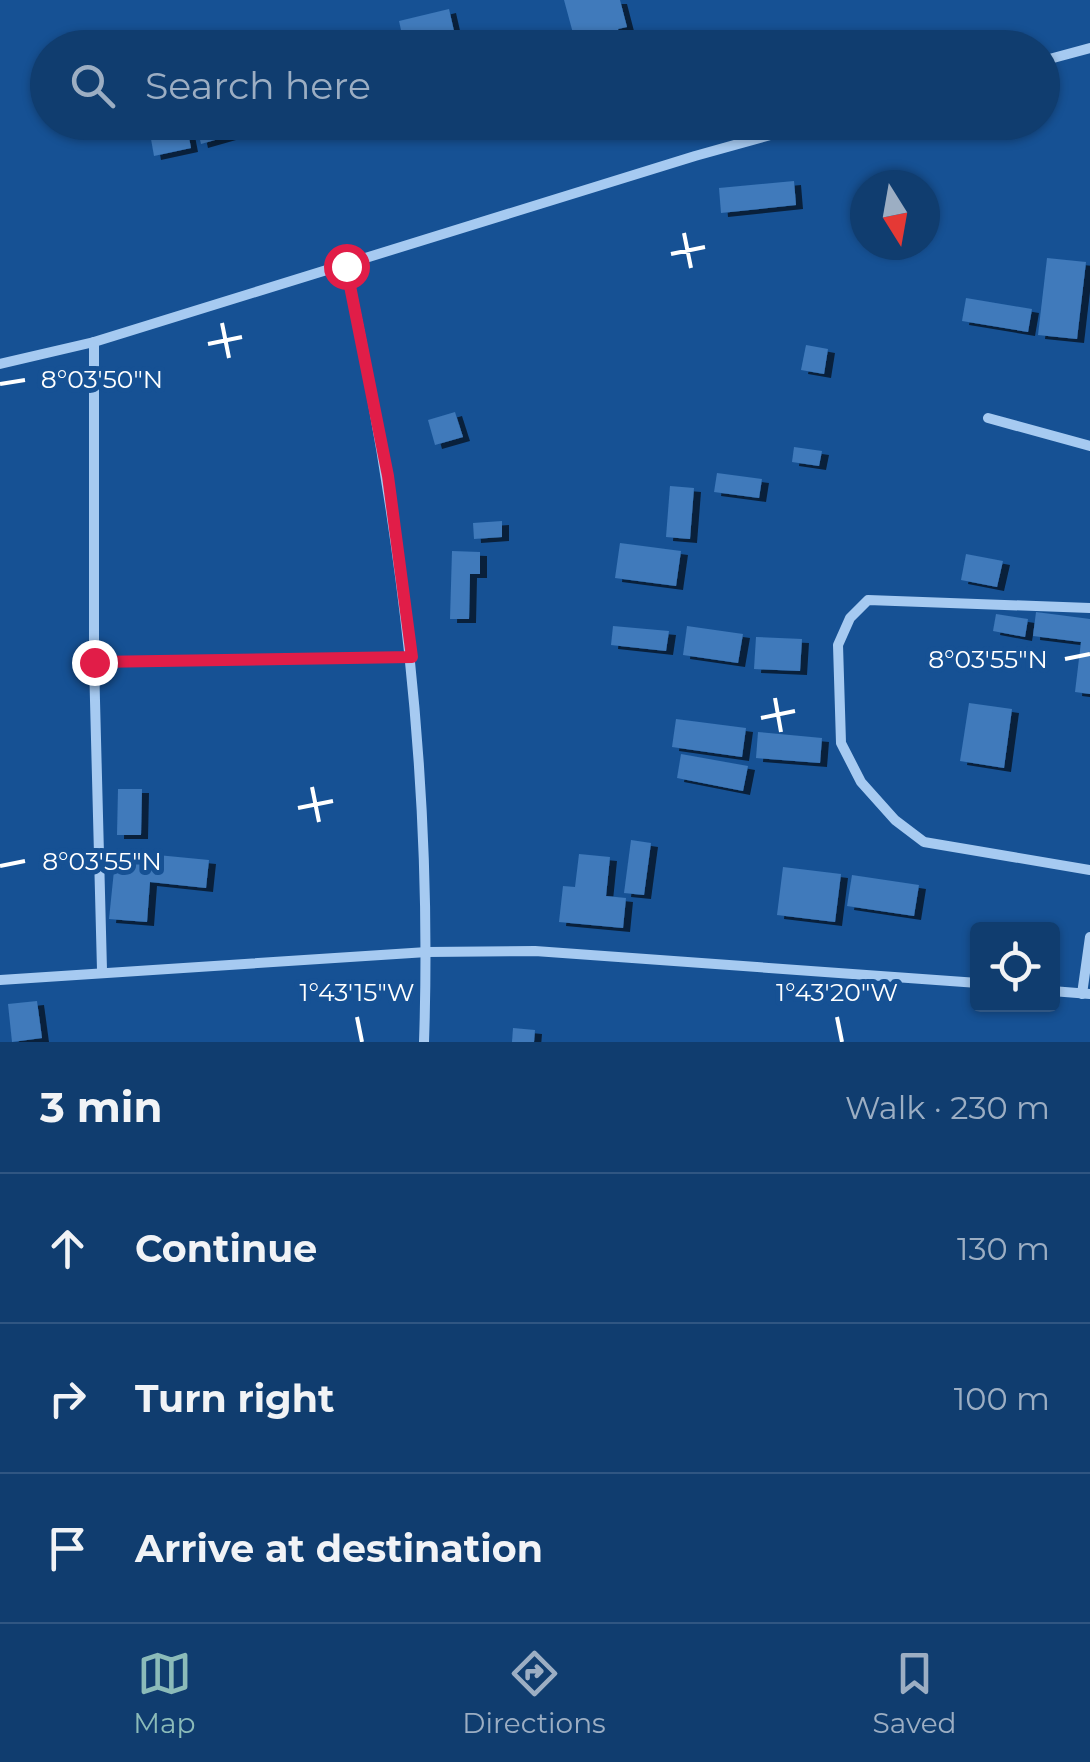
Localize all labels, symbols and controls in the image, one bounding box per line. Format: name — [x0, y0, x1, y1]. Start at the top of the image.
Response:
search box — [30, 30, 1060, 140]
icon: search — [65, 58, 120, 113]
text: Search here — [145, 62, 371, 109]
north arrow — [850, 170, 940, 260]
route start — [324, 244, 370, 290]
text: 8°03'50"N — [41, 364, 163, 394]
route end — [72, 640, 118, 686]
text: 8°03'55"N — [928, 644, 1048, 674]
text: 8°03'55"N — [42, 846, 162, 876]
map controls — [970, 922, 1060, 1012]
button: locate — [970, 922, 1060, 1012]
text: 1°43'15"W — [299, 977, 415, 1007]
text: 1°43'20"W — [776, 977, 898, 1007]
text: 3 min — [40, 1081, 162, 1133]
text: Walk · 230 m — [845, 1088, 1050, 1127]
icon: ahead — [40, 1221, 95, 1276]
text: Continue — [135, 1225, 317, 1272]
text: 130 m — [957, 1229, 1050, 1268]
icon: right — [40, 1371, 95, 1426]
text: Turn right — [135, 1375, 334, 1422]
text: 100 m — [954, 1379, 1050, 1418]
icon: arrive — [40, 1521, 95, 1576]
text: Arrive at destination — [135, 1525, 543, 1572]
tab: Map — [133, 1646, 196, 1740]
tab: Directions — [462, 1646, 606, 1740]
tab: Saved — [872, 1646, 957, 1740]

